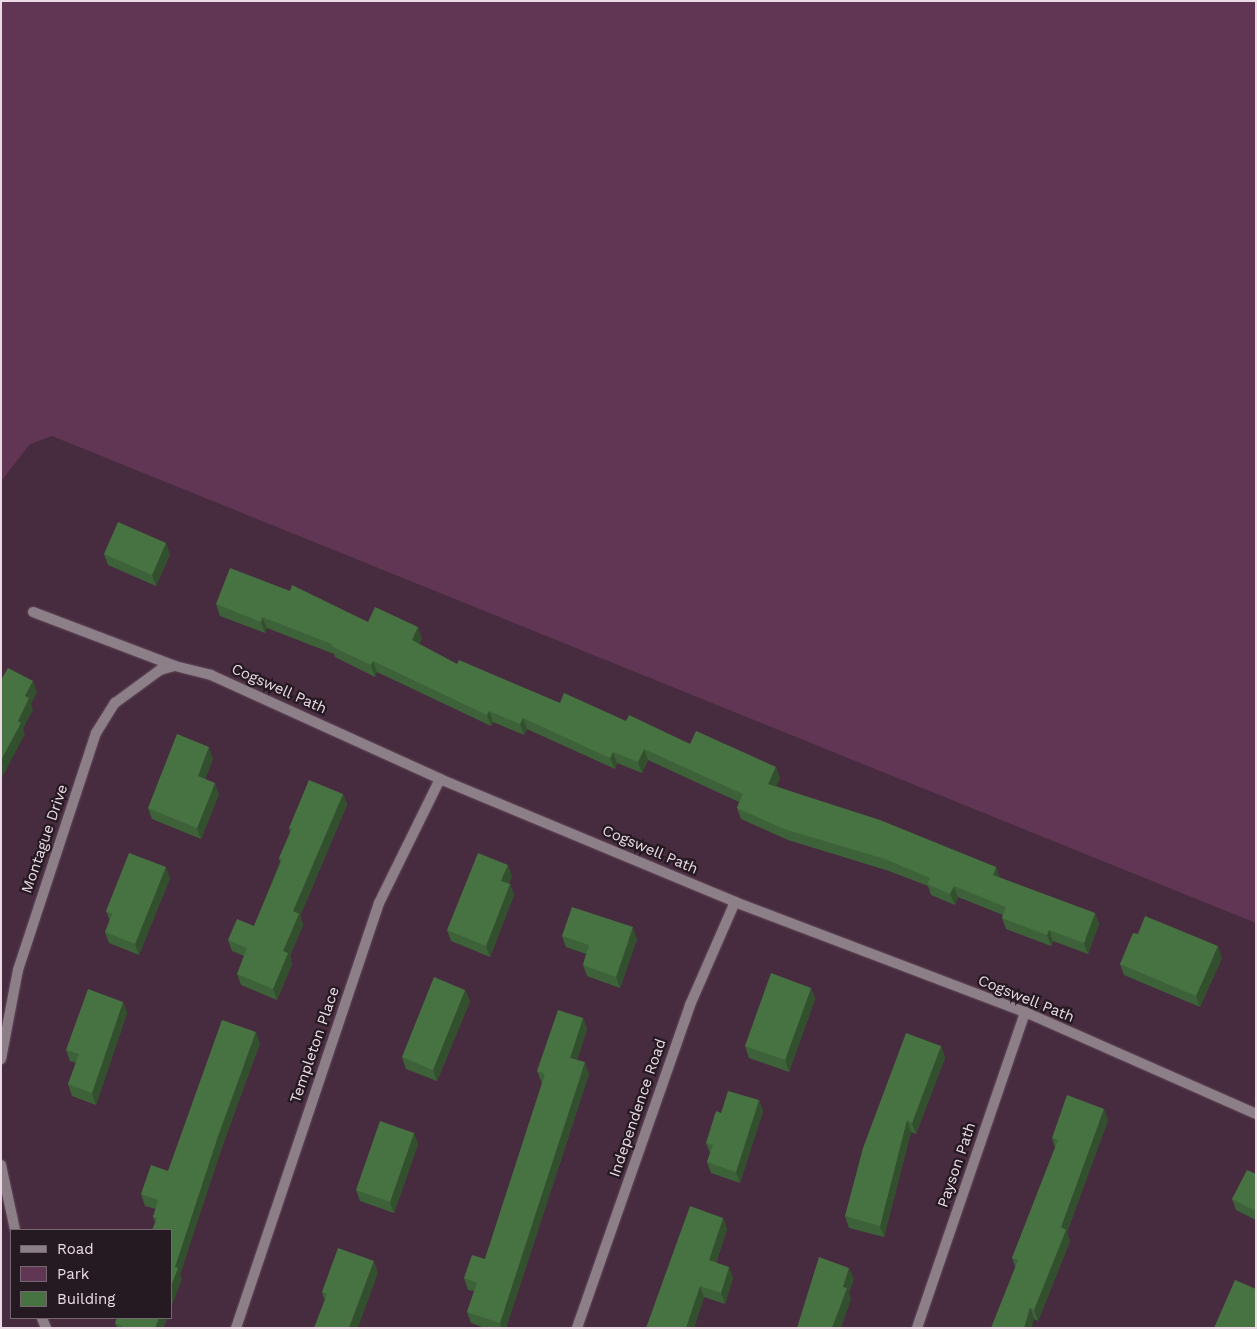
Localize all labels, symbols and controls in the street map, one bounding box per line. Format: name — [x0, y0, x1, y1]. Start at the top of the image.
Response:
street label: Cogswell Path — [228, 660, 330, 718]
street label: Montague Drive — [18, 782, 72, 896]
street label: Cogswell Path — [599, 822, 701, 878]
street label: Cogswell Path — [975, 971, 1077, 1027]
street label: Templeton Place — [287, 985, 343, 1105]
street label: Independence Road — [606, 1036, 670, 1180]
street label: Payson Path — [934, 1120, 980, 1210]
legend — [10, 1229, 172, 1319]
text: Road — [57, 1240, 94, 1258]
text: Park — [57, 1265, 89, 1283]
text: Building — [57, 1290, 115, 1308]

